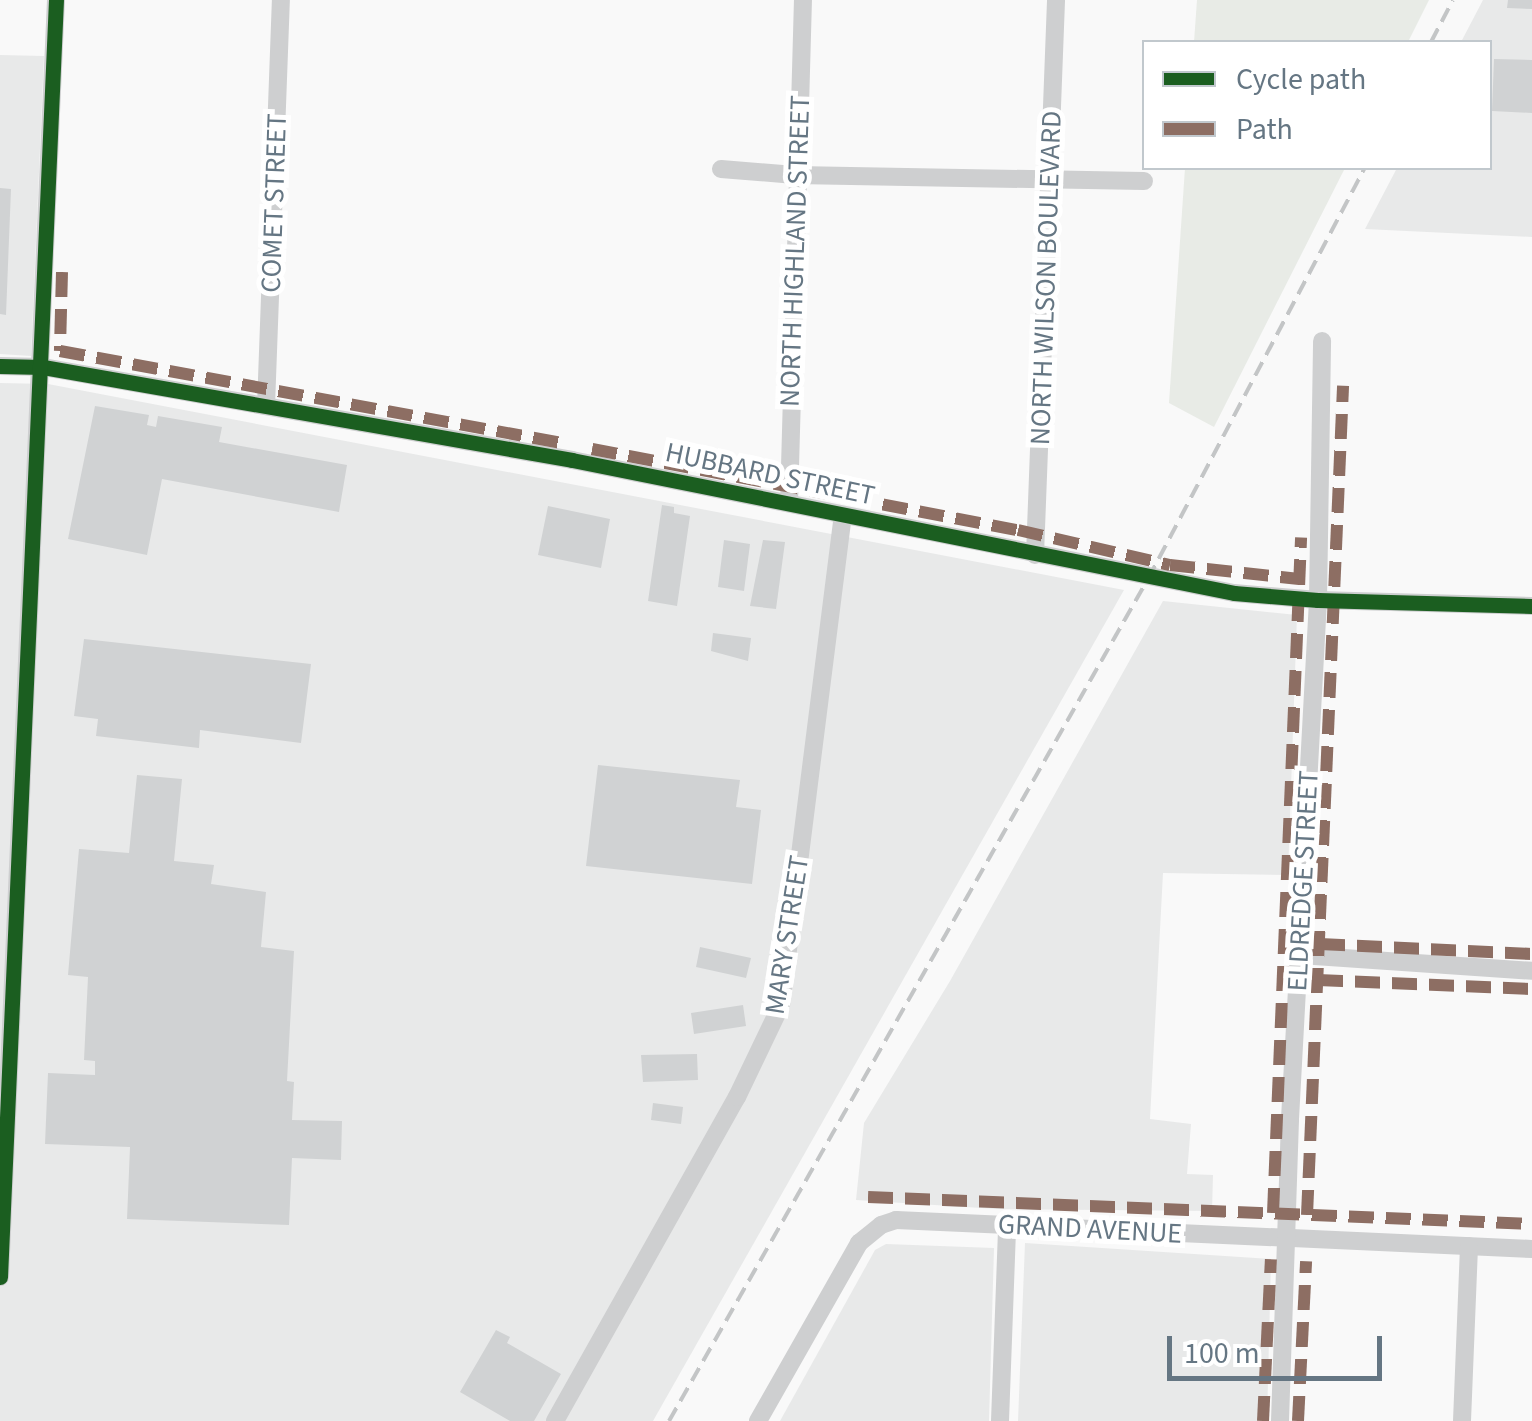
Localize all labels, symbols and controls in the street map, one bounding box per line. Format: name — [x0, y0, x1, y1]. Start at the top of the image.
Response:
legend — [1142, 40, 1492, 170]
text: Cycle path — [1236, 58, 1366, 101]
street label: NORTH HIGHLAND STREET — [773, 95, 817, 407]
text: Path — [1236, 108, 1293, 151]
street label: NORTH WILSON BOULEVARD — [1023, 110, 1069, 446]
street label: COMET STREET — [254, 113, 294, 293]
street label: HUBBARD STREET — [662, 435, 878, 513]
street label: ELDREDGE STREET — [1280, 770, 1326, 992]
street label: MARY STREET — [758, 853, 816, 1017]
street label: GRAND AVENUE — [997, 1207, 1183, 1251]
scale bar — [1172, 1316, 1387, 1378]
text: 100 m — [1184, 1332, 1260, 1375]

